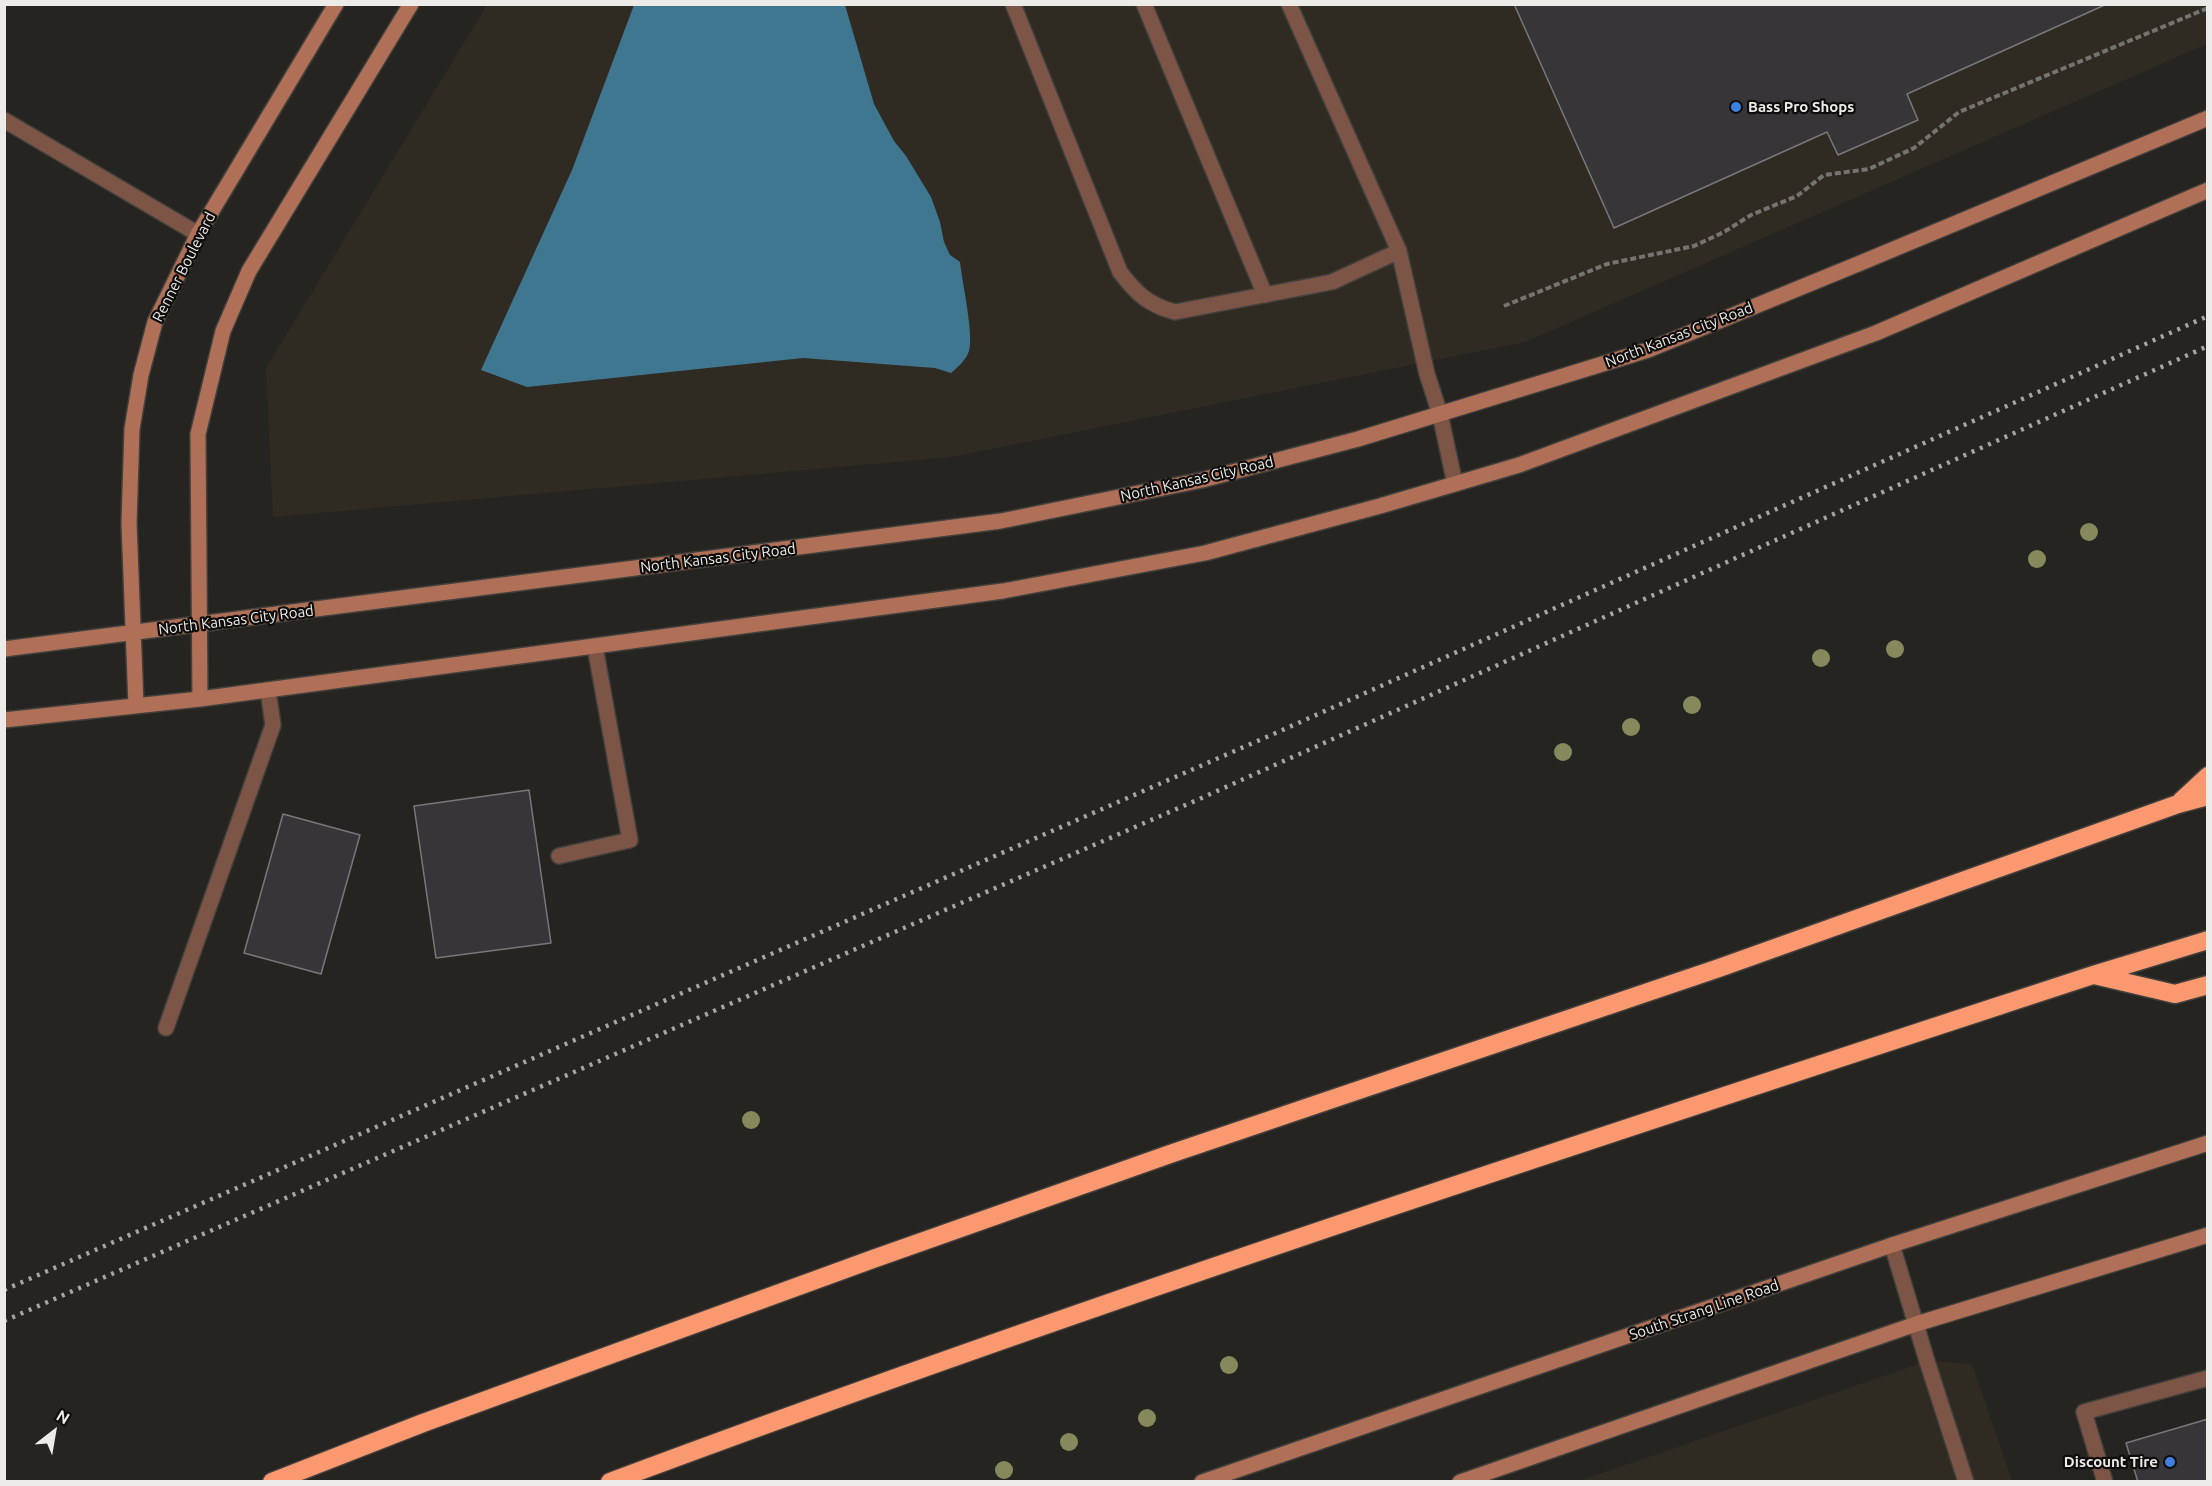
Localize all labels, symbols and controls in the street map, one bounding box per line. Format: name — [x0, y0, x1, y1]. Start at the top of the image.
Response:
place label: Bass Pro Shops — [1748, 98, 1854, 116]
marker: Bass Pro Shops — [1729, 100, 1743, 114]
street label: Renner Boulevard — [149, 209, 219, 325]
street label: North Kansas City Road — [1603, 299, 1755, 371]
street label: North Kansas City Road — [1119, 453, 1275, 505]
street label: North Kansas City Road — [639, 540, 797, 576]
street label: North Kansas City Road — [157, 602, 315, 638]
street label: South Strang Line Road — [1627, 1276, 1781, 1344]
north arrow — [24, 1402, 84, 1462]
text: N — [54, 1406, 73, 1427]
place label: Discount Tire — [2064, 1453, 2158, 1471]
marker: Discount Tire — [2163, 1455, 2177, 1469]

